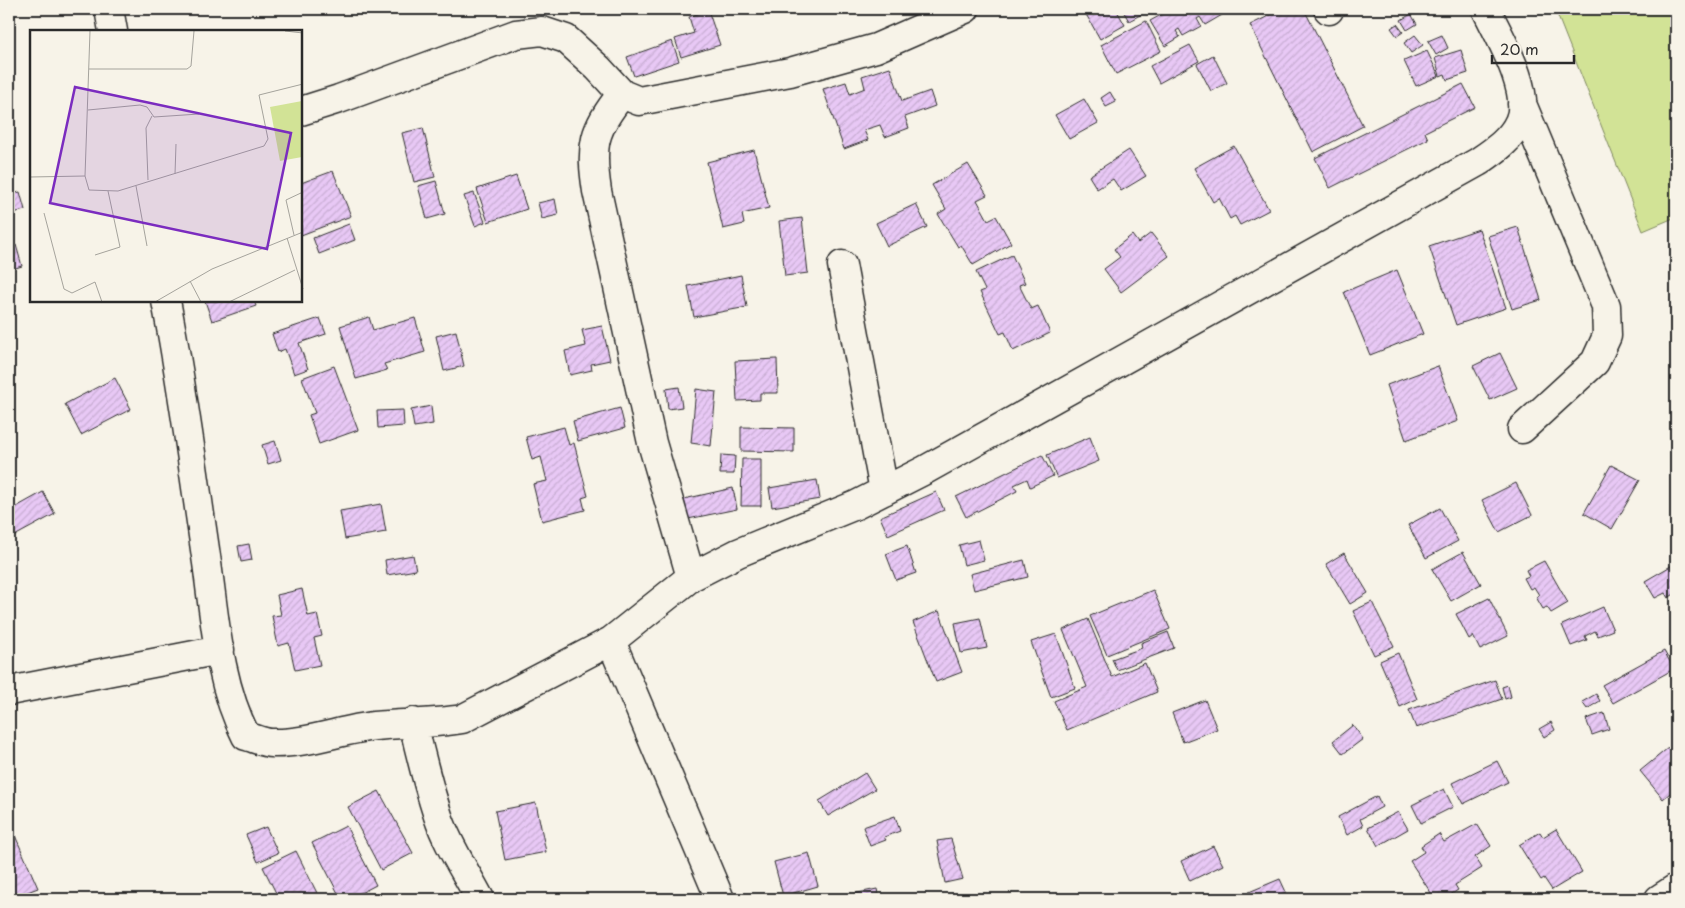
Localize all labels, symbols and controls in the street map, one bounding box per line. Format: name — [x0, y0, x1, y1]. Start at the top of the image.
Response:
inset map — [30, 30, 302, 302]
scale bar — [1492, 32, 1575, 64]
text: 20 m — [1500, 37, 1539, 60]

